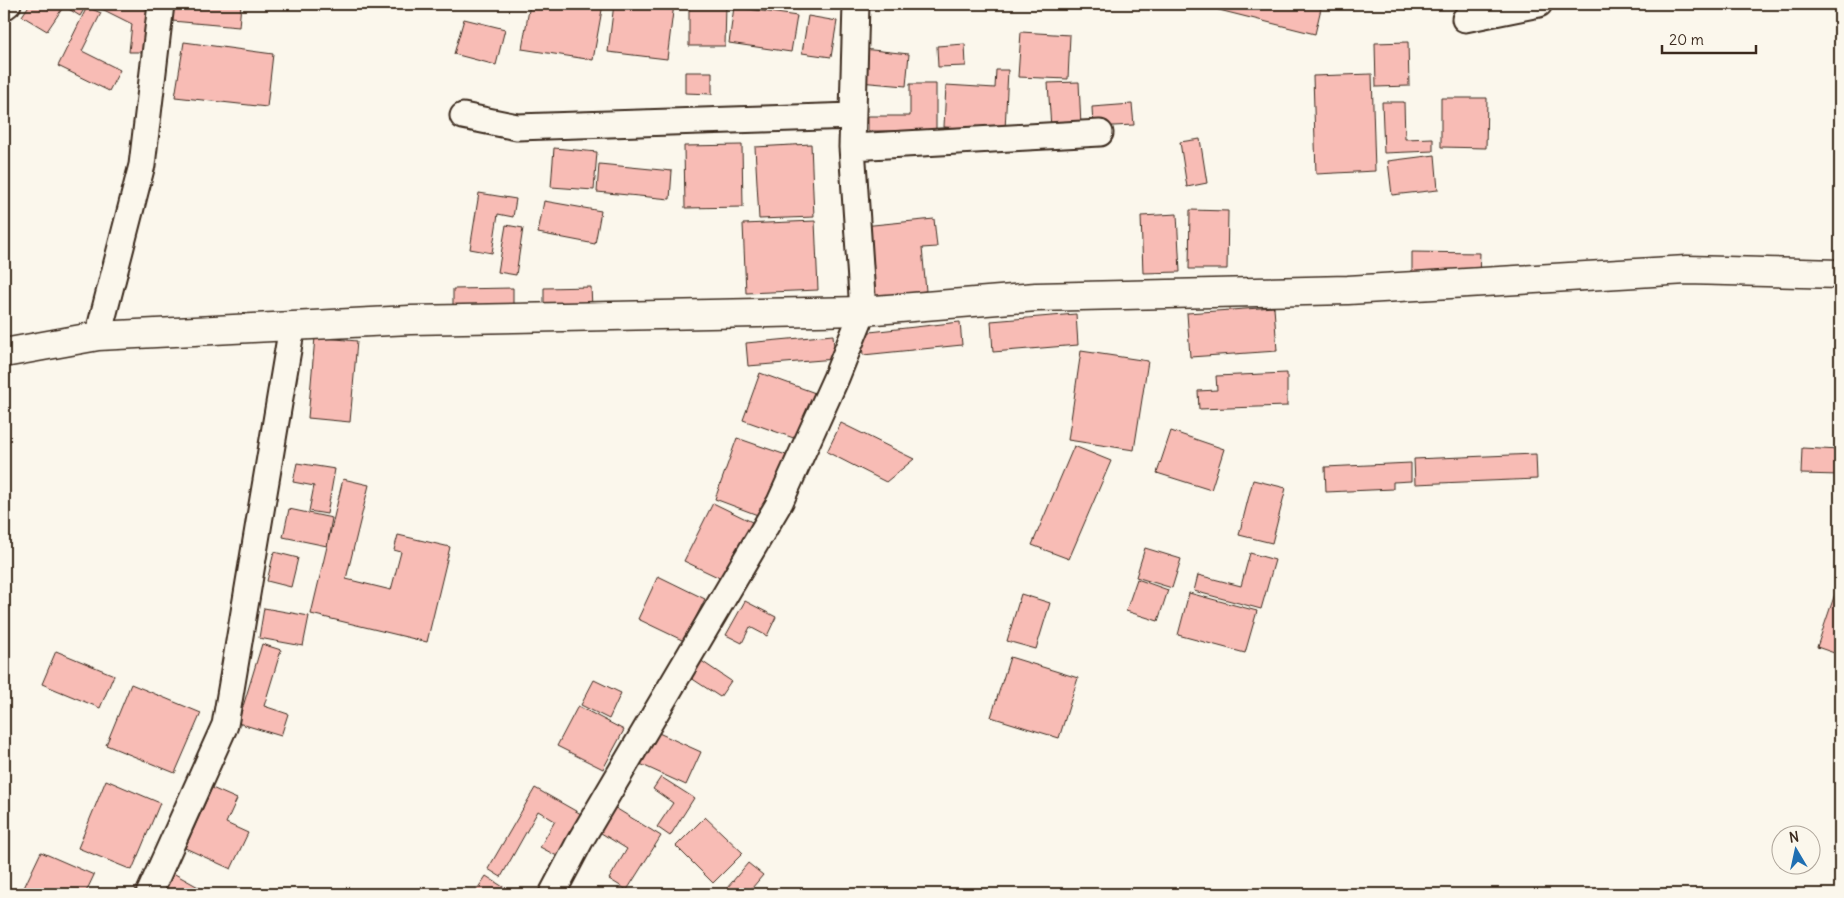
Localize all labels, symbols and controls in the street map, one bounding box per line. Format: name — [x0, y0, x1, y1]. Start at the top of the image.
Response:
scale bar — [1662, 22, 1755, 54]
text: 20 m — [1669, 30, 1704, 49]
north arrow — [1772, 826, 1822, 876]
text: N — [1788, 828, 1800, 847]

